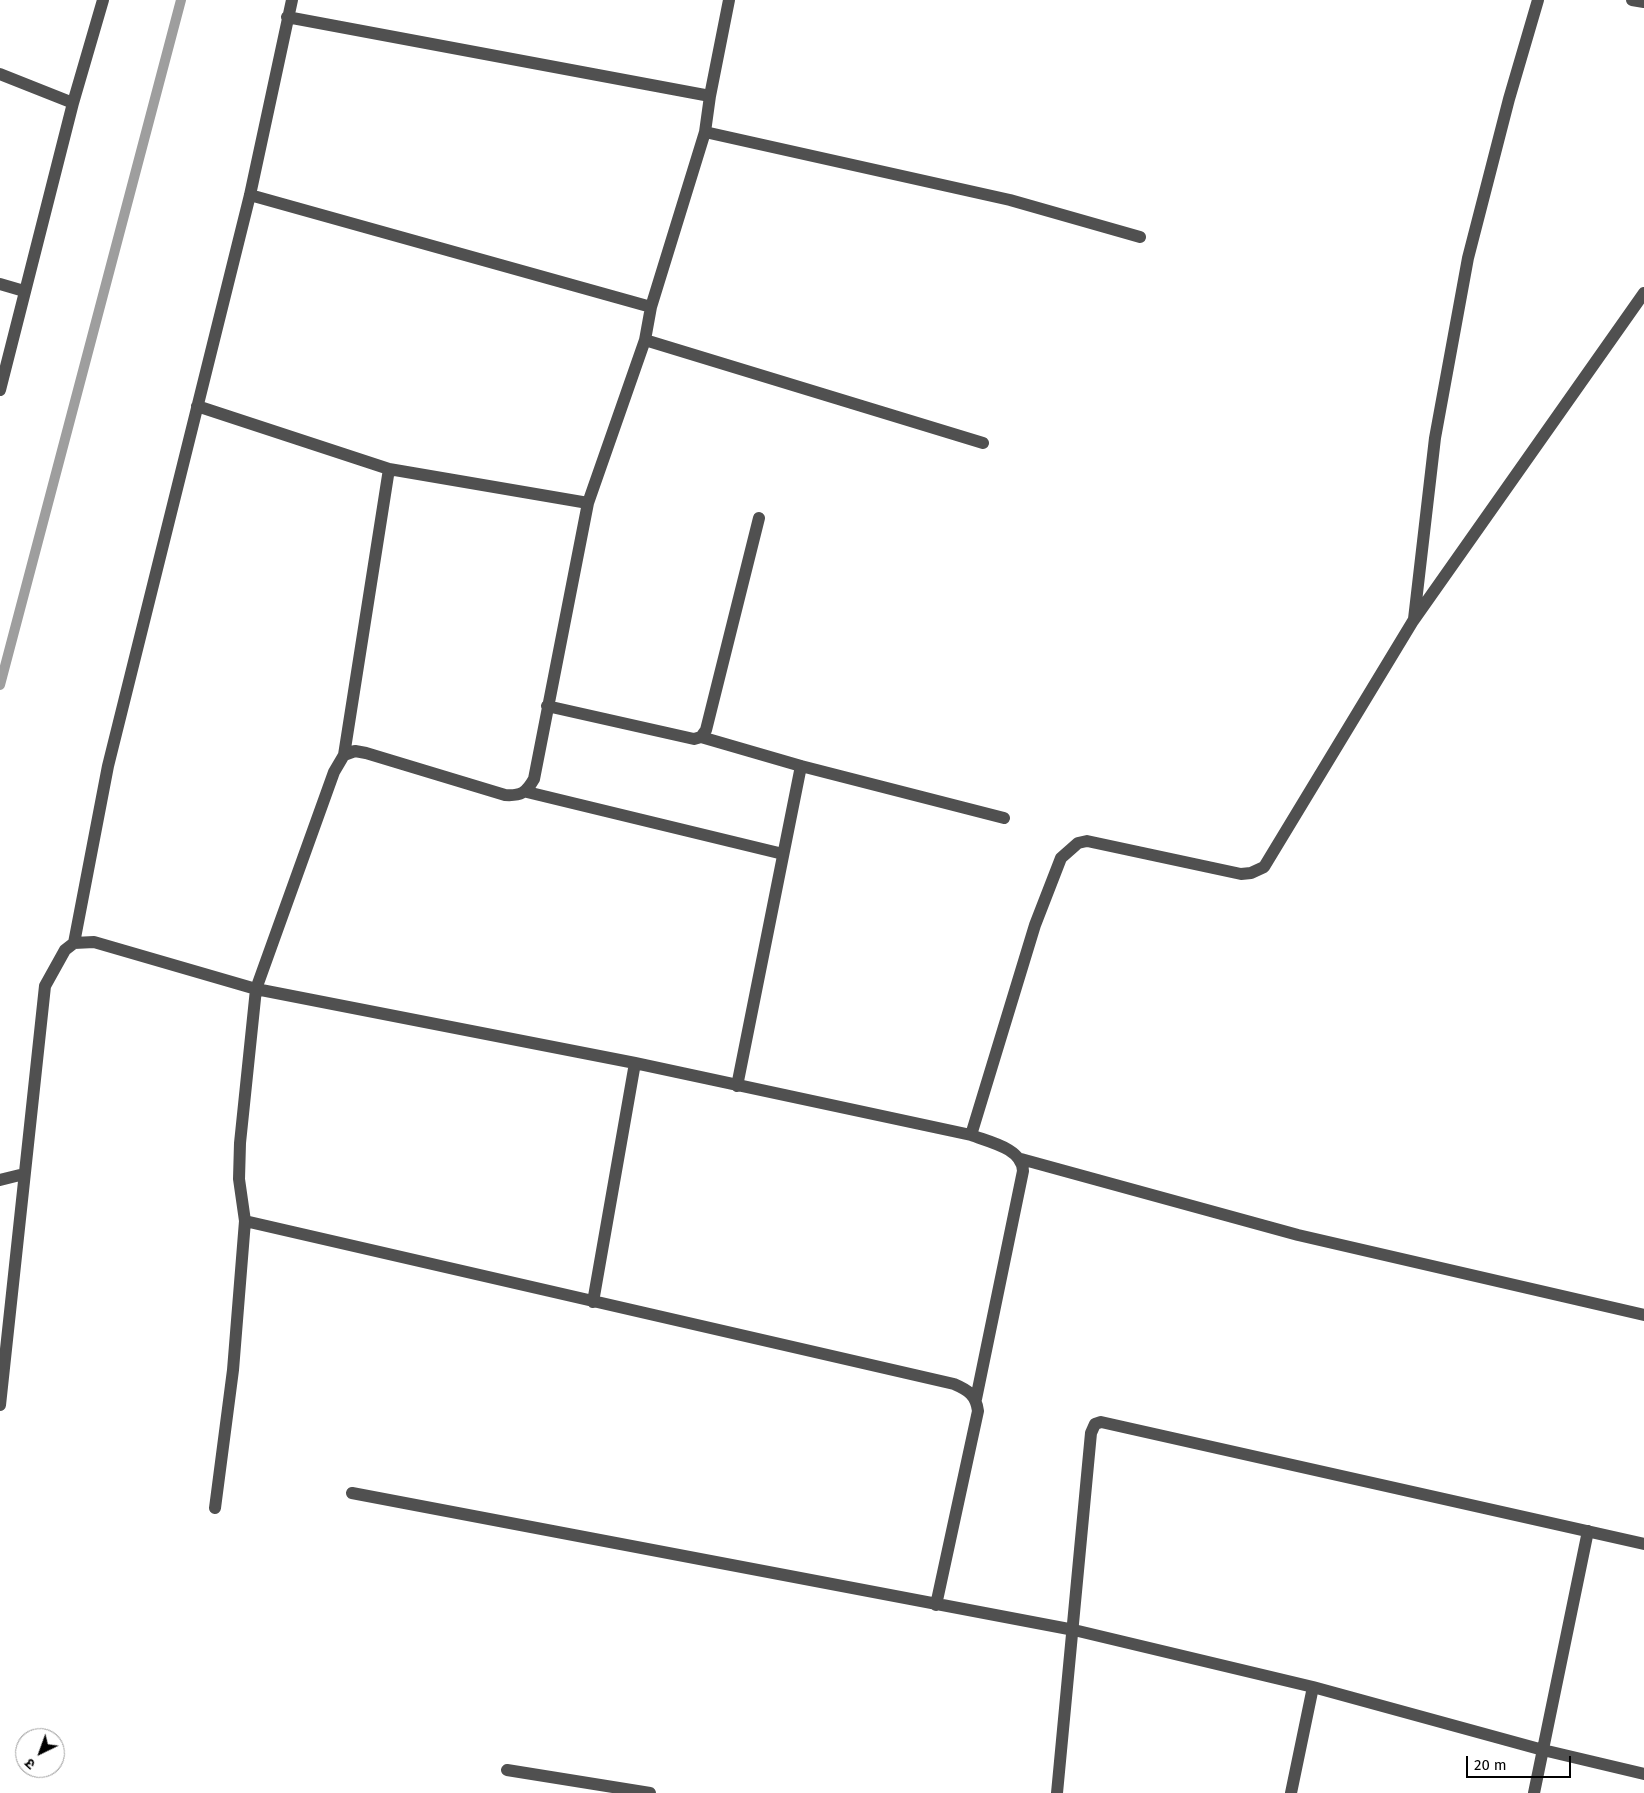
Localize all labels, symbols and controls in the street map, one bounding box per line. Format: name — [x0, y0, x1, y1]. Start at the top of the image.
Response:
north arrow — [15, 1728, 65, 1778]
scale bar — [1469, 1746, 1574, 1778]
text: उ — [22, 1755, 39, 1773]
text: 20 m — [1474, 1756, 1507, 1774]

